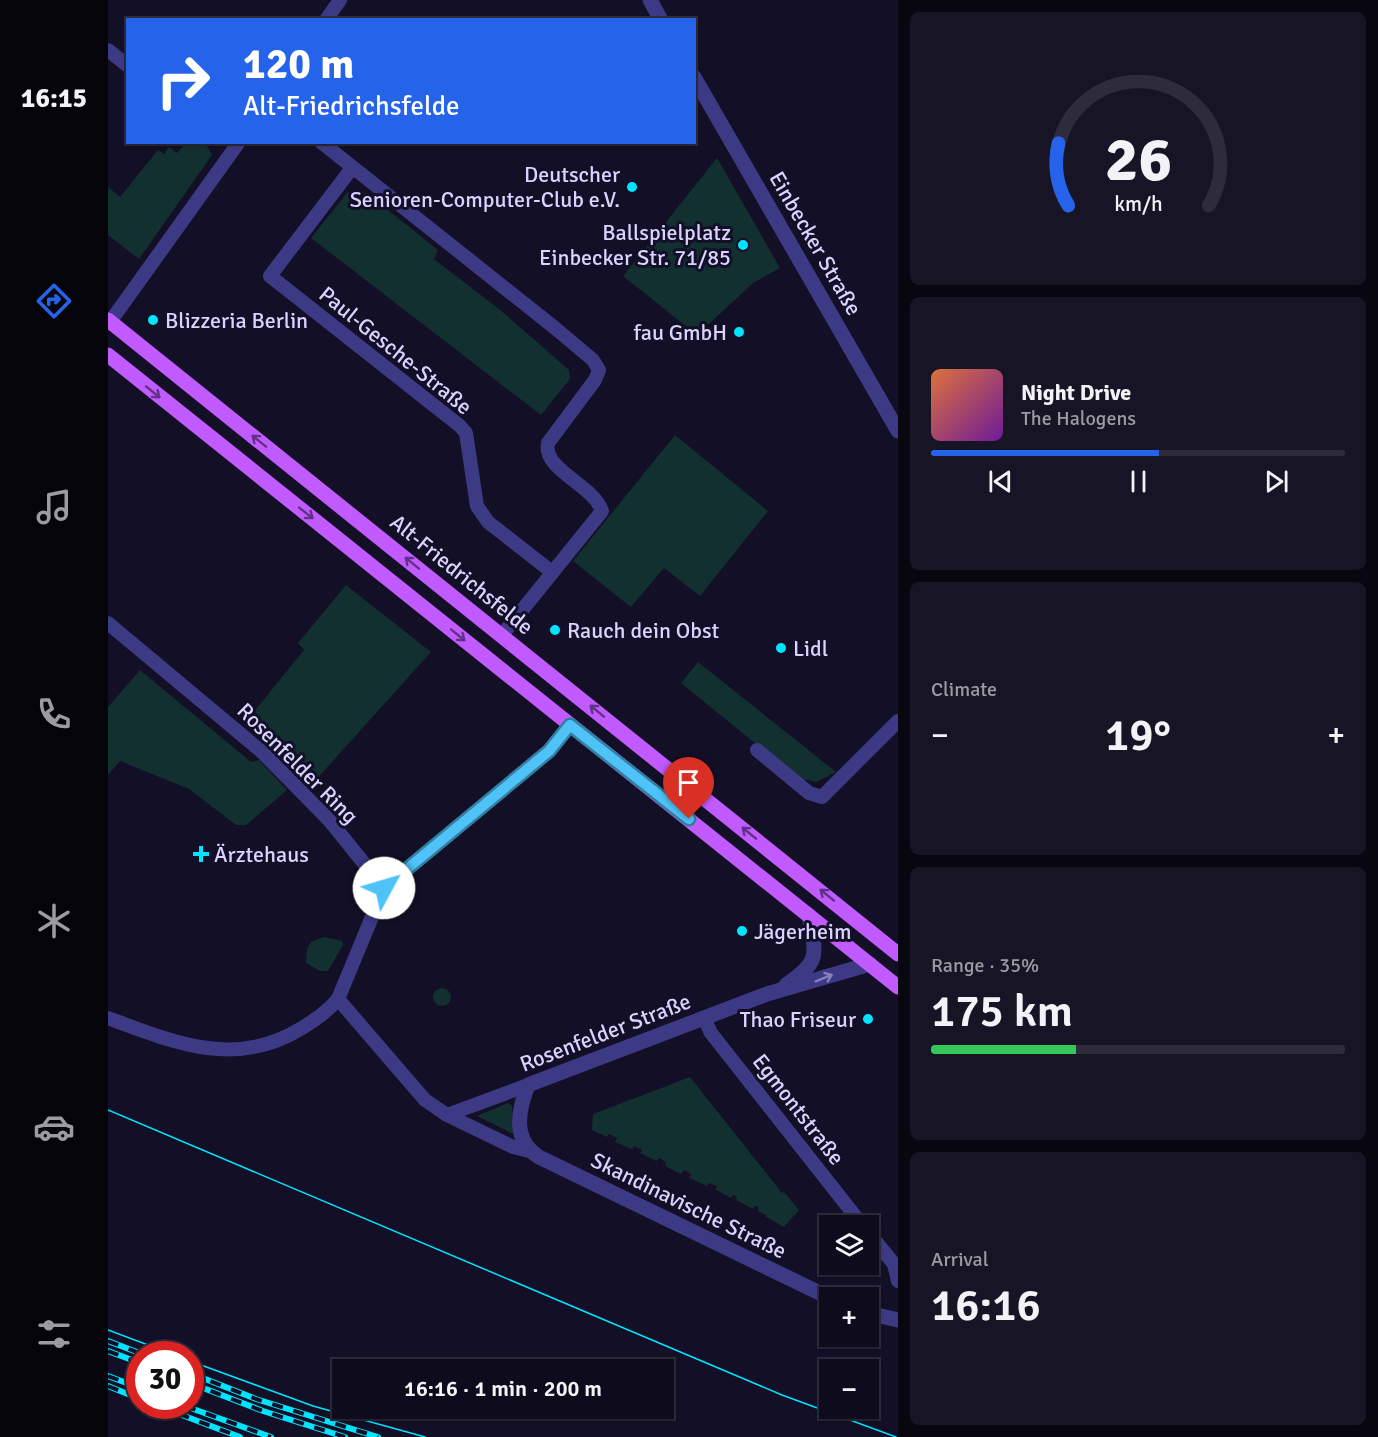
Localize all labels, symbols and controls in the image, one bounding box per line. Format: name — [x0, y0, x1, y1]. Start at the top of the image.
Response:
text: 120 m — [243, 39, 354, 90]
icon: right — [144, 42, 222, 120]
text: 16:15 — [21, 82, 87, 115]
text: Alt-Friedrichsfelde — [243, 90, 460, 123]
text: 26 — [1104, 121, 1172, 198]
place label: Deutscher Senioren-Computer-Club e.V. — [350, 161, 620, 213]
street label: Einbecker Straße — [763, 166, 868, 320]
marker: Deutscher Senioren-Computer-Club e.V. — [625, 180, 639, 194]
text: km/h — [1114, 191, 1162, 217]
place label: Ballspielplatz Einbecker Str. 71/85 — [539, 219, 731, 271]
marker: Ballspielplatz Einbecker Str. 71/85 — [736, 238, 750, 252]
icon: directions — [33, 280, 75, 322]
street label: Paul-Gesche-Straße — [314, 280, 478, 420]
place label: Blizzeria Berlin — [165, 307, 308, 334]
marker: Blizzeria Berlin — [146, 313, 160, 327]
place label: fau GmbH — [633, 319, 727, 346]
marker: fau GmbH — [732, 325, 746, 339]
text: Night Drive — [1021, 379, 1131, 406]
one-way arrow — [145, 385, 161, 398]
text: The Halogens — [1021, 406, 1136, 431]
one-way arrow — [252, 435, 268, 448]
icon: previous — [984, 465, 1017, 498]
icon: pause — [1122, 465, 1155, 498]
icon: next — [1260, 465, 1293, 498]
icon: music — [33, 486, 75, 528]
one-way arrow — [298, 506, 314, 519]
street label: Alt-Friedrichsfelde — [385, 508, 539, 640]
one-way arrow — [405, 556, 420, 570]
place label: Rauch dein Obst — [567, 617, 720, 644]
marker: Rauch dein Obst — [548, 623, 562, 637]
one-way arrow — [450, 629, 466, 642]
place label: Lidl — [793, 635, 828, 662]
marker: Lidl — [774, 641, 788, 655]
text: Climate — [931, 677, 997, 702]
icon: phone — [33, 693, 75, 735]
street label: Rosenfelder Ring — [232, 697, 364, 829]
one-way arrow — [589, 705, 605, 718]
text: 19° — [1105, 708, 1171, 763]
text: − — [931, 715, 949, 756]
text: + — [1327, 715, 1345, 756]
pin — [663, 757, 714, 819]
icon: arrive — [672, 766, 705, 799]
one-way arrow — [742, 826, 758, 839]
place label: Ärztehaus — [214, 841, 309, 868]
marker: Ärztehaus — [192, 845, 210, 863]
position arrow — [352, 856, 416, 920]
one-way arrow — [819, 889, 835, 902]
icon: climate — [33, 900, 75, 942]
place label: Jägerheim — [754, 918, 852, 945]
marker: Jägerheim — [735, 924, 749, 938]
text: Range · 35% — [931, 953, 1039, 978]
one-way arrow — [815, 972, 833, 983]
text: 175 km — [931, 984, 1073, 1039]
street label: Rosenfelder Straße — [516, 987, 694, 1077]
place label: Thao Friseur — [740, 1006, 856, 1033]
marker: Thao Friseur — [861, 1012, 875, 1026]
street label: Egmontstraße — [747, 1048, 850, 1170]
icon: car — [33, 1106, 75, 1148]
street label: Skandinavische Straße — [587, 1146, 791, 1265]
map controls — [819, 1215, 879, 1419]
button: layers — [819, 1215, 879, 1275]
text: Arrival — [931, 1247, 989, 1272]
text: 16:16 — [931, 1278, 1041, 1333]
button: + — [819, 1287, 879, 1347]
icon: filters — [33, 1313, 75, 1355]
speed limit sign: 30 — [126, 1341, 204, 1419]
button: − — [819, 1359, 879, 1419]
text: 16:16 · 1 min · 200 m — [404, 1375, 602, 1402]

